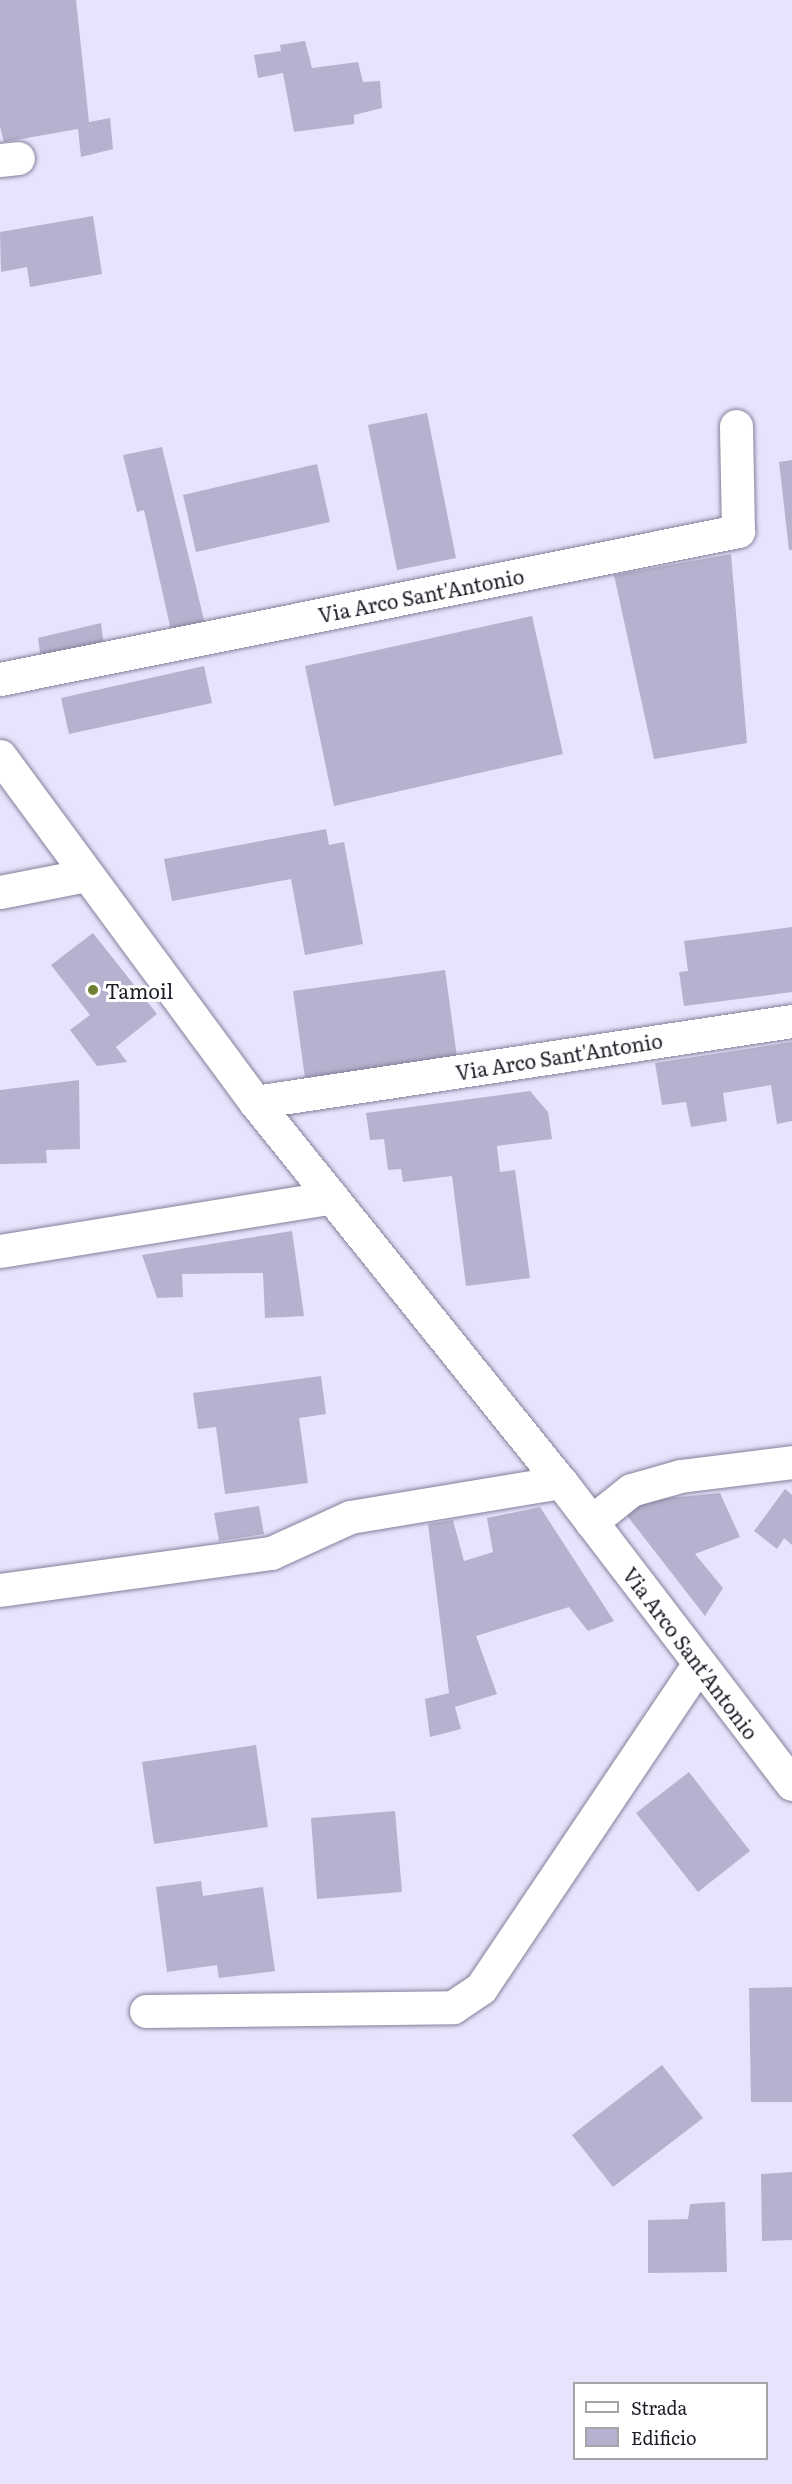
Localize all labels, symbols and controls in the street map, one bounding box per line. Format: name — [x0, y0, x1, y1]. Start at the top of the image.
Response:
street label: Via Arco Sant'Antonio — [316, 563, 526, 627]
place label: Tamoil — [105, 978, 173, 1002]
marker: Tamoil — [86, 983, 100, 997]
street label: Via Arco Sant'Antonio — [454, 1028, 664, 1084]
street label: Via Arco Sant'Antonio — [618, 1562, 764, 1744]
legend — [573, 2382, 768, 2460]
text: Strada — [631, 2394, 687, 2421]
text: Edificio — [631, 2424, 697, 2451]

